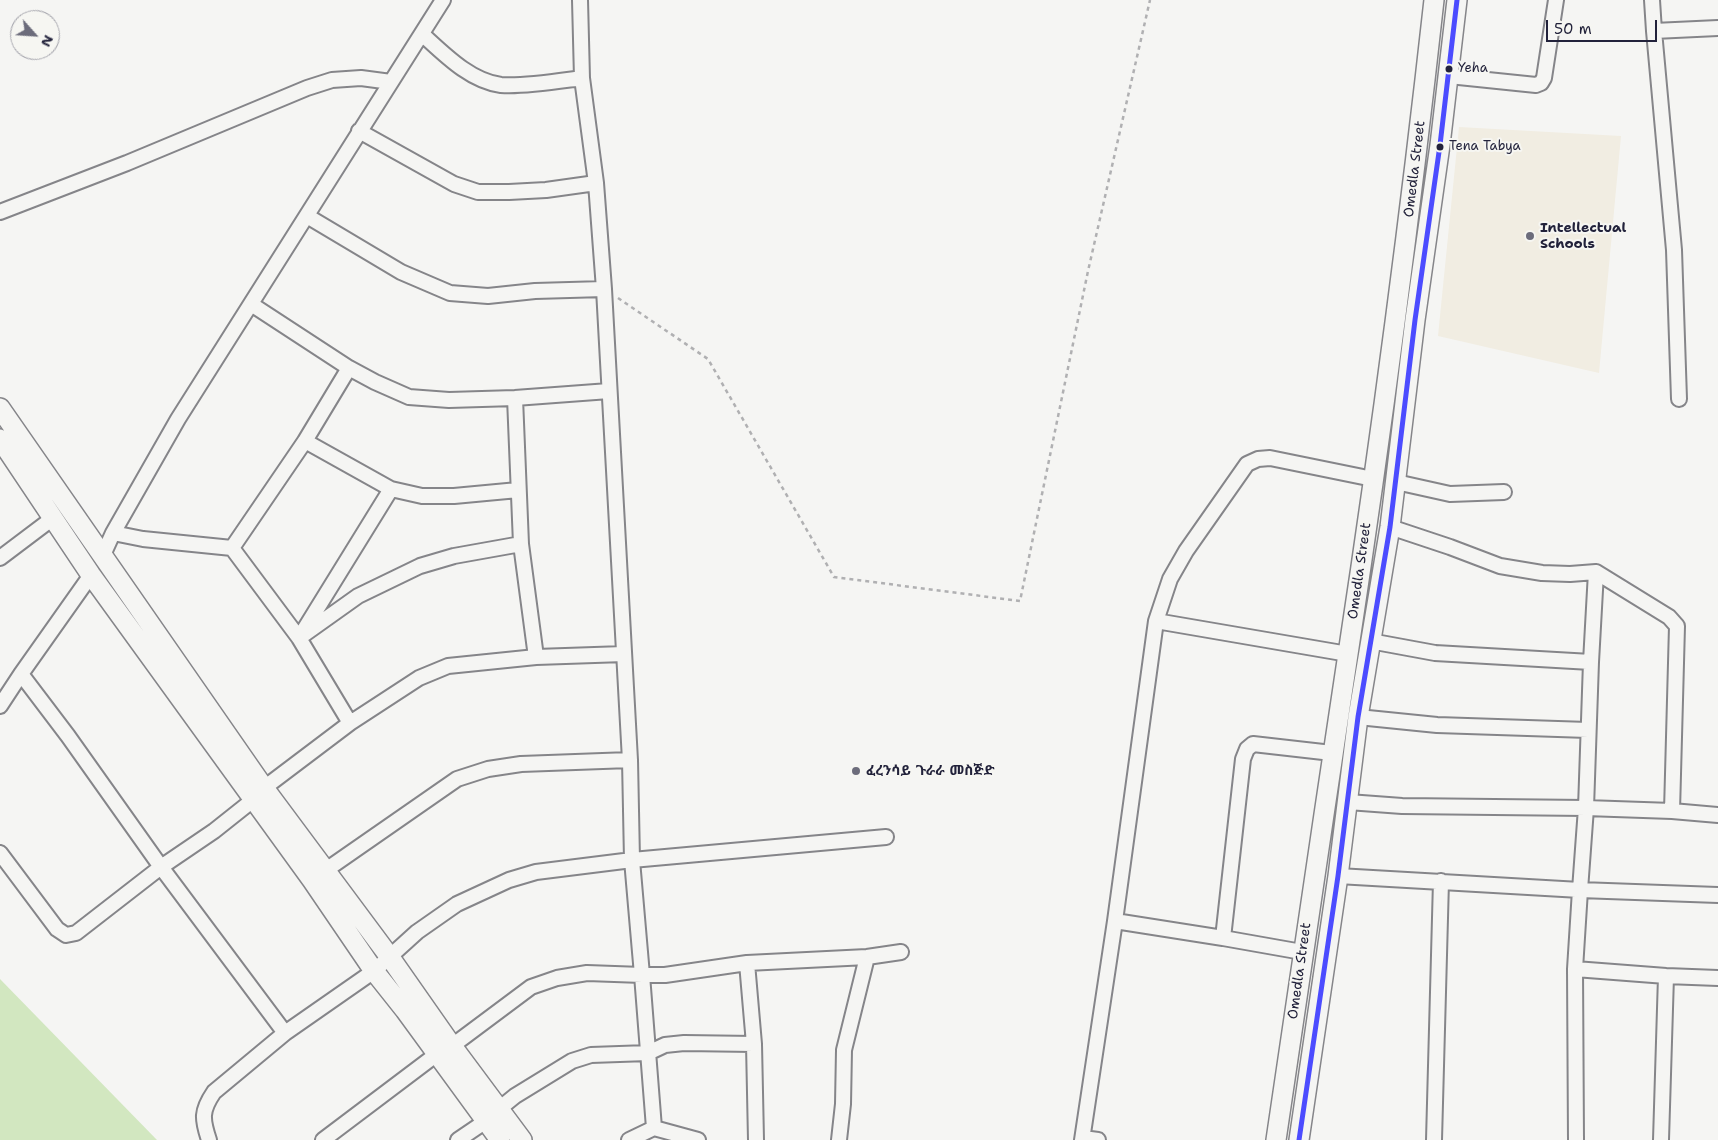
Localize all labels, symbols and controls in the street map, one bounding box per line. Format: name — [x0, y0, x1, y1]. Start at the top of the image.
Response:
north arrow — [10, 10, 60, 60]
scale bar — [1548, 10, 1659, 42]
text: 50 m — [1554, 19, 1592, 39]
text: N — [37, 32, 58, 50]
place label: Yeha — [1458, 61, 1488, 77]
marker: Yeha — [1444, 64, 1454, 74]
street label: Omedla Street — [1401, 120, 1429, 218]
place label: Tena Tabya — [1449, 139, 1521, 155]
marker: Tena Tabya — [1435, 142, 1445, 152]
place label: Intellectual Schools — [1540, 220, 1626, 252]
marker: Intellectual Schools — [1524, 230, 1536, 242]
street label: Omedla Street — [1345, 522, 1375, 620]
place label: ፈረንሳይ ጉራራ መስጅድ — [866, 763, 995, 779]
marker: ፈረንሳይ ጉራራ መስጅድ — [850, 765, 862, 777]
street label: Omedla Street — [1285, 922, 1315, 1020]

